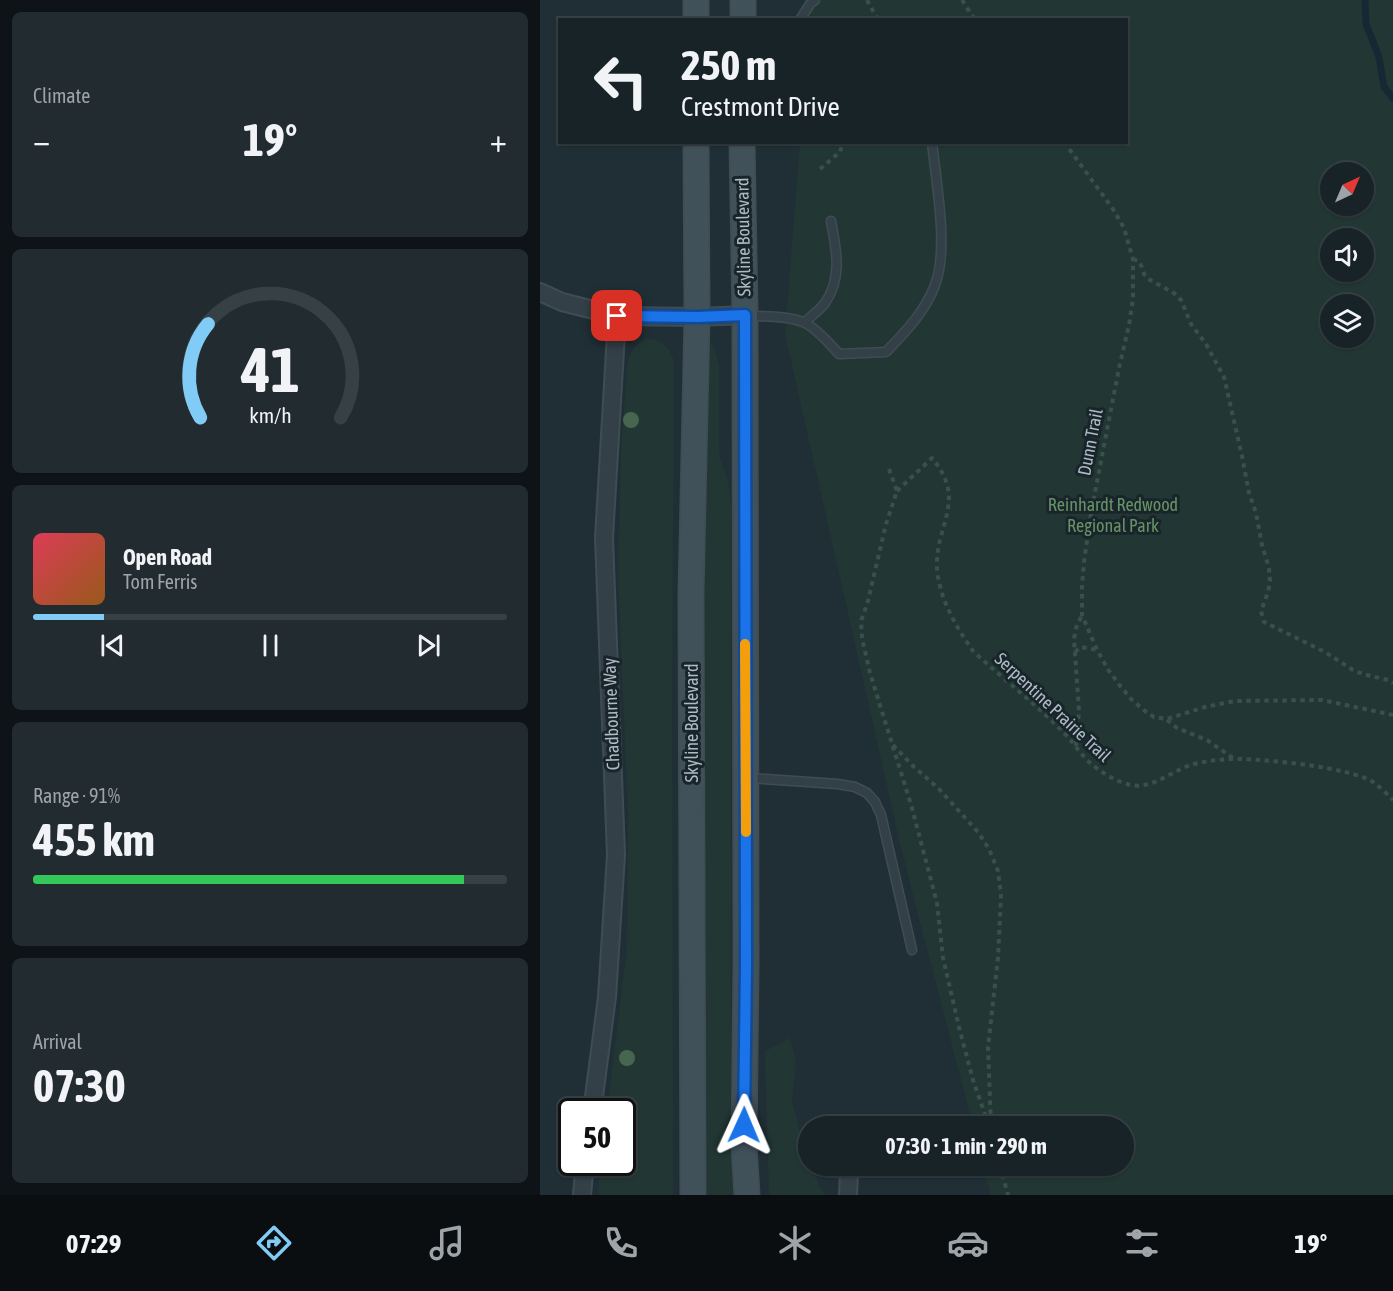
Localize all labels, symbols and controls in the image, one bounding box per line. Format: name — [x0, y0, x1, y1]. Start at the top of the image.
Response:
text: 250 m — [681, 41, 776, 89]
icon: left — [582, 42, 660, 120]
text: Climate — [33, 84, 90, 107]
text: Crestmont Drive — [681, 91, 840, 122]
text: 19° — [243, 114, 297, 166]
text: − — [33, 121, 50, 159]
text: + — [490, 121, 507, 159]
north arrow — [1320, 162, 1374, 216]
map controls — [1320, 162, 1374, 348]
street label: Skyline Boulevard — [731, 177, 755, 297]
button: sound — [1320, 228, 1374, 282]
pin — [591, 290, 642, 341]
button: layers — [1320, 294, 1374, 348]
icon: arrive — [600, 299, 633, 332]
text: 41 — [240, 334, 299, 405]
text: km/h — [249, 403, 291, 428]
street label: Dunn Trail — [1073, 407, 1107, 477]
park label: Reinhardt Redwood Regional Park — [1048, 494, 1178, 536]
text: Open Road — [123, 544, 212, 570]
text: Tom Ferris — [123, 570, 197, 593]
icon: previous — [96, 629, 129, 662]
icon: pause — [254, 629, 287, 662]
icon: next — [412, 629, 445, 662]
street label: Serpentine Prairie Trail — [991, 648, 1115, 766]
street label: Chadbourne Way — [599, 657, 623, 771]
street label: Skyline Boulevard — [681, 664, 702, 782]
text: Range · 91% — [33, 784, 120, 807]
text: 455 km — [33, 814, 155, 866]
text: Arrival — [33, 1030, 82, 1053]
text: 07:30 — [33, 1060, 126, 1112]
position arrow — [712, 1093, 776, 1157]
speed limit sign: 50 — [558, 1098, 636, 1176]
text: 07:30 · 1 min · 290 m — [885, 1133, 1047, 1159]
icon: directions — [253, 1222, 295, 1264]
icon: music — [426, 1222, 468, 1264]
icon: phone — [600, 1222, 642, 1264]
icon: climate — [774, 1222, 816, 1264]
icon: car — [947, 1222, 989, 1264]
icon: filters — [1121, 1222, 1163, 1264]
text: 07:29 — [66, 1228, 121, 1259]
text: 19° — [1294, 1228, 1327, 1259]

